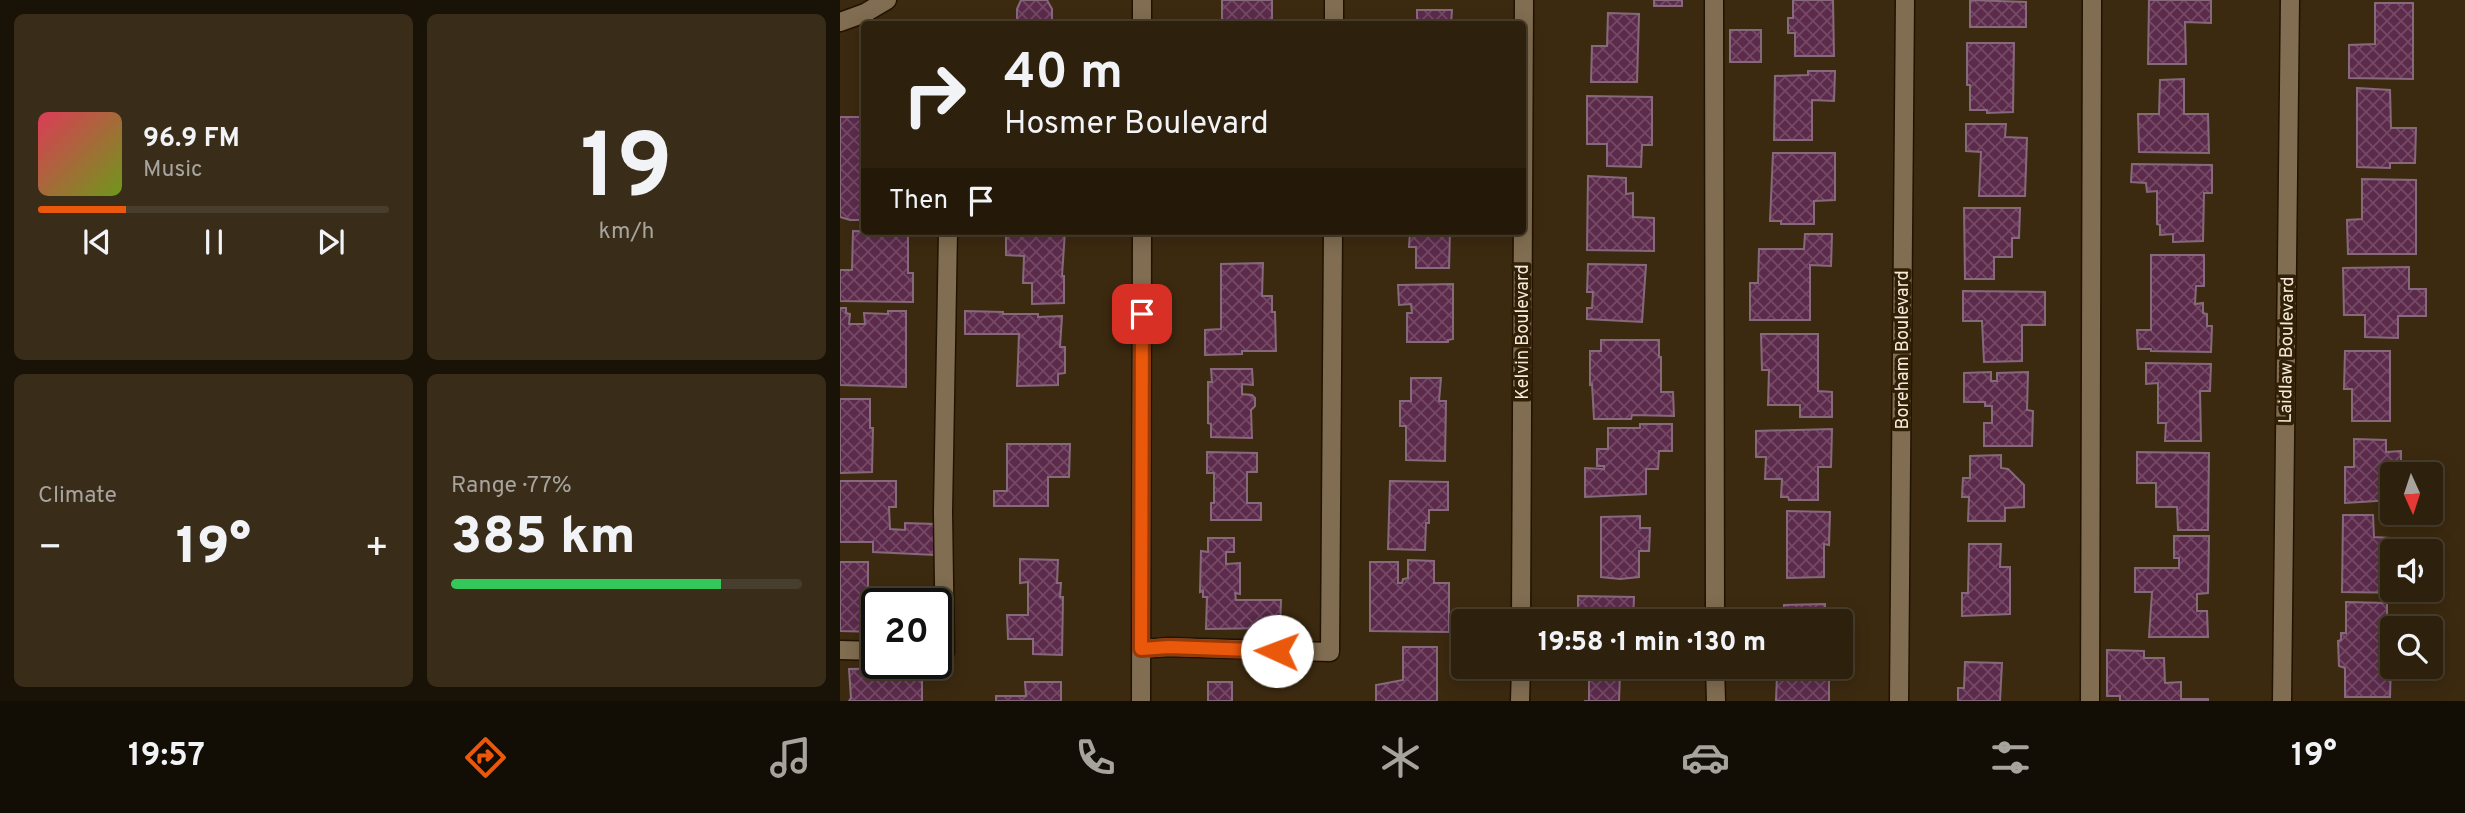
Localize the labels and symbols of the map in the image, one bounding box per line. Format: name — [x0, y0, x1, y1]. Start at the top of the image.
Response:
street label: Kelvin Boulevard — [1512, 264, 1535, 400]
street label: Boreham Boulevard — [1892, 271, 1915, 429]
street label: Laidlaw Boulevard — [2275, 276, 2300, 424]
pin — [1112, 284, 1172, 344]
north arrow — [2380, 462, 2443, 525]
speed limit sign: 20 — [861, 588, 952, 679]
position arrow — [1240, 614, 1314, 688]

